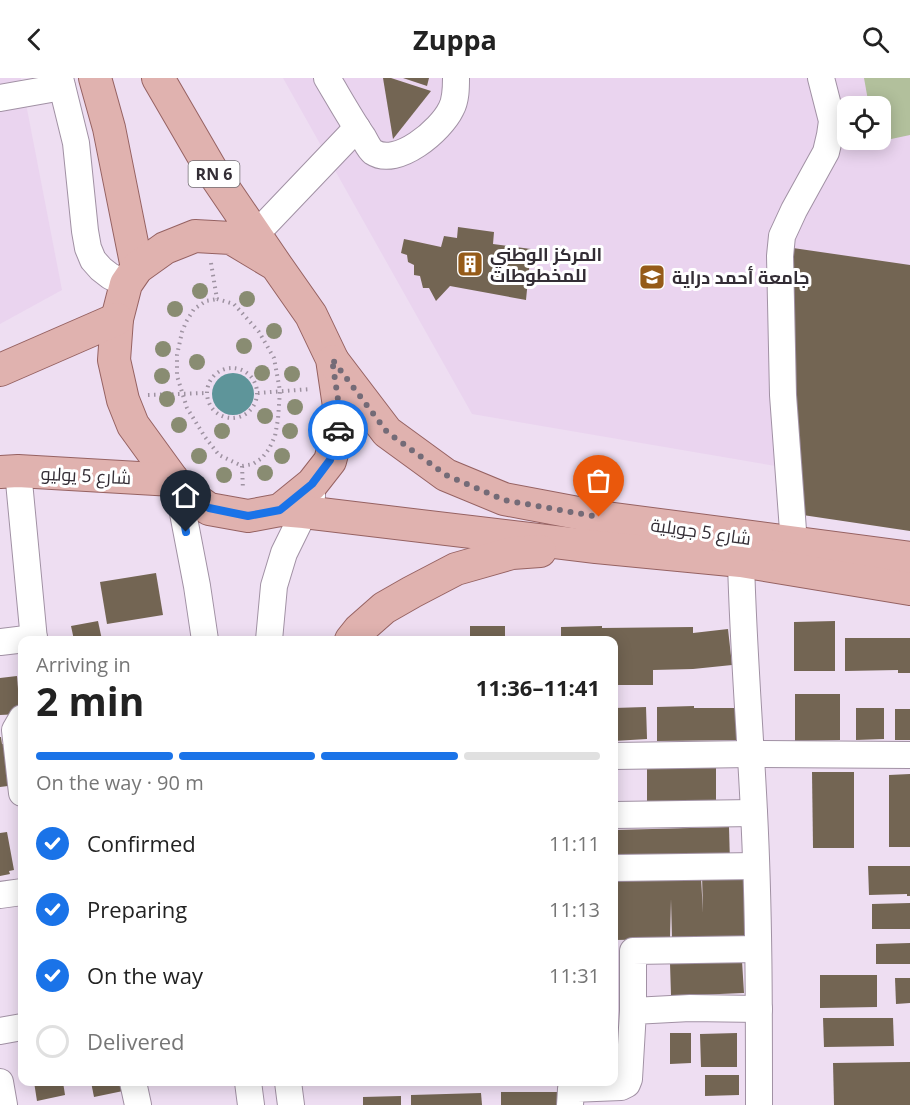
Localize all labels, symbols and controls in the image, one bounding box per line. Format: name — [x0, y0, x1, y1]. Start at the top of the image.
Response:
text: Zuppa — [413, 21, 497, 58]
icon: back — [18, 23, 51, 56]
icon: search — [859, 23, 892, 56]
map controls — [837, 96, 891, 150]
button: locate — [837, 96, 891, 150]
road number: RN 6 — [188, 161, 240, 187]
place label: المركز الوطني للمخطوطات — [490, 242, 602, 287]
building icon: المركز الوطني للمخطوطات — [455, 249, 485, 279]
school or university icon: جامعة أحمد دراية — [637, 262, 667, 292]
place label: جامعة أحمد دراية — [672, 265, 809, 289]
courier — [308, 400, 368, 460]
icon: car — [322, 414, 355, 447]
pin — [573, 455, 624, 517]
street label: شارع 5 يوليو — [40, 461, 132, 490]
icon: bag — [582, 464, 615, 497]
pin — [160, 470, 211, 532]
icon: home — [169, 479, 202, 512]
street label: شارع 5 جويلية — [649, 512, 753, 551]
text: Arriving in — [36, 651, 131, 678]
text: 11:36–11:41 — [476, 672, 600, 702]
text: 2 min — [36, 674, 144, 727]
text: On the way · 90 m — [36, 769, 204, 796]
icon: check — [36, 827, 69, 860]
text: Confirmed — [87, 828, 196, 858]
text: 11:11 — [549, 830, 600, 857]
icon: check — [36, 893, 69, 926]
text: Preparing — [87, 894, 187, 924]
text: 11:13 — [549, 896, 600, 923]
icon: check — [36, 959, 69, 992]
text: On the way — [87, 960, 203, 990]
text: 11:31 — [549, 962, 600, 989]
text: Delivered — [87, 1026, 185, 1056]

